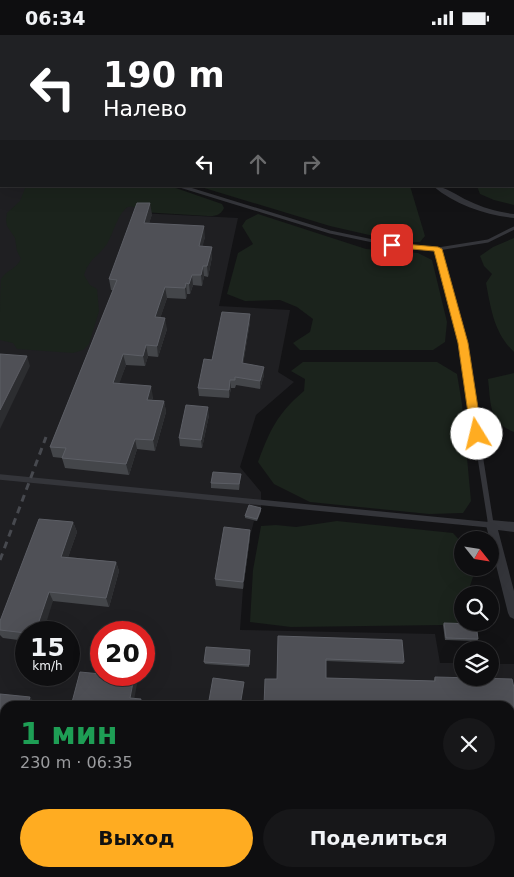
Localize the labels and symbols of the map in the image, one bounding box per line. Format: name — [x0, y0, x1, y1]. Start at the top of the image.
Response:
pin — [371, 224, 413, 266]
position arrow — [450, 407, 502, 459]
north arrow — [454, 531, 499, 576]
speed limit sign: 20 — [90, 621, 155, 686]

